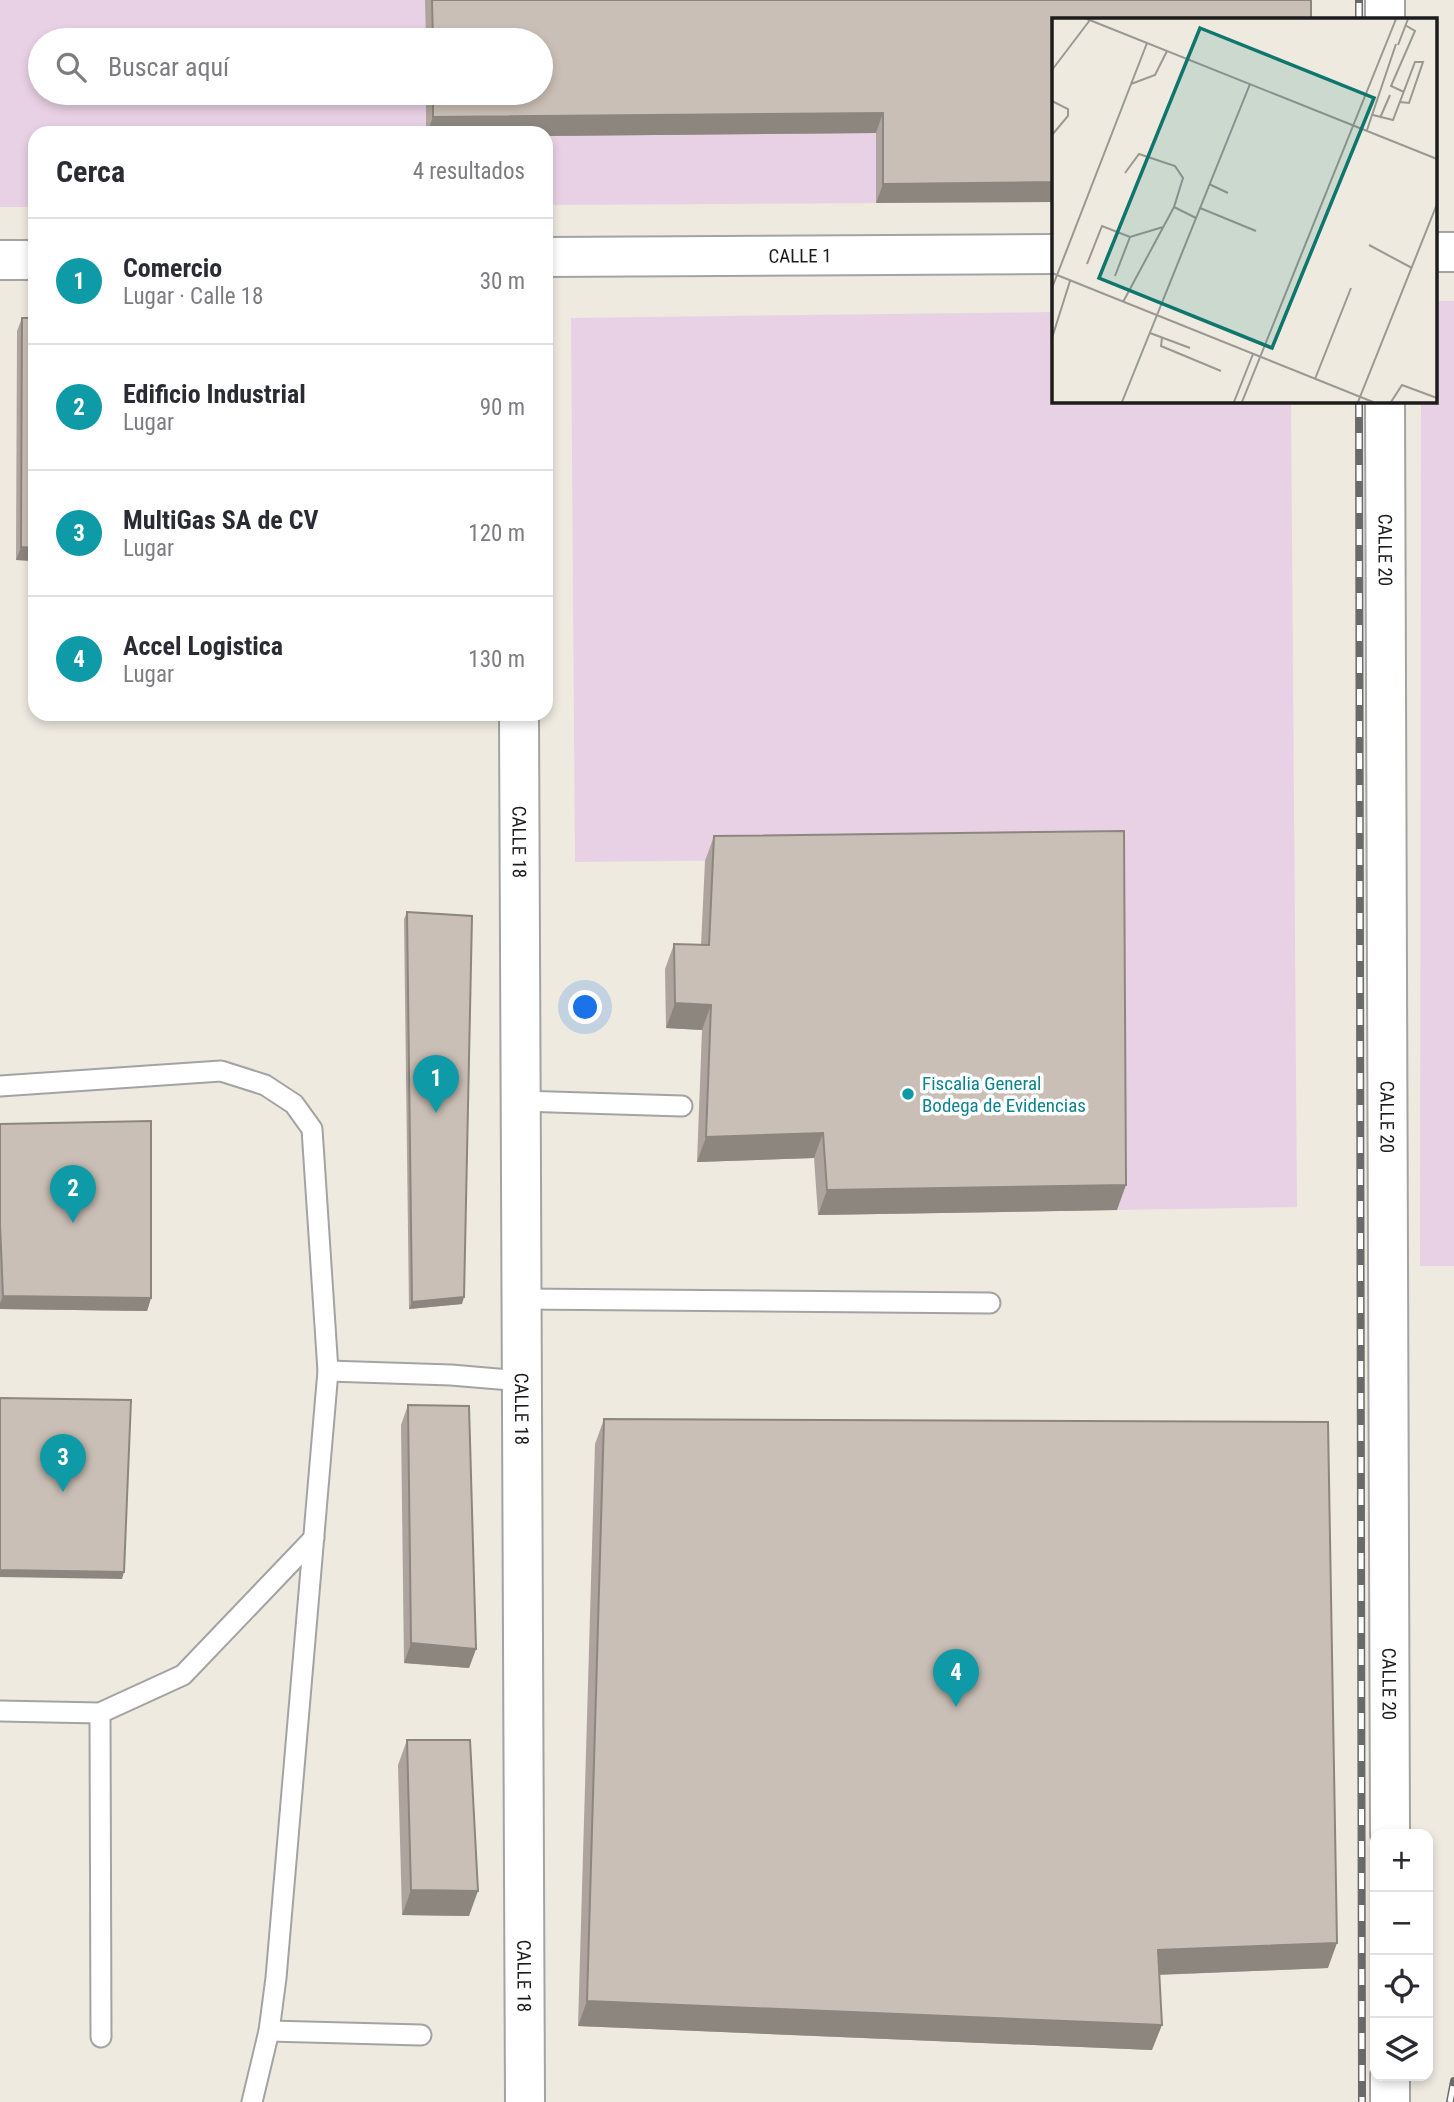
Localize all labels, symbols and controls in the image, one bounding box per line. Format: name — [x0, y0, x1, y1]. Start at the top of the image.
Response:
inset map — [1052, 18, 1436, 402]
search box — [28, 28, 553, 105]
icon: search — [52, 48, 90, 86]
text: Buscar aquí — [108, 52, 229, 82]
text: Cerca — [56, 154, 125, 189]
text: 4 resultados — [413, 158, 525, 185]
street label: CALLE 1 — [768, 244, 832, 268]
text: Comercio — [123, 253, 222, 283]
text: 1 — [73, 268, 85, 295]
text: 30 m — [480, 268, 525, 295]
text: Lugar · Calle 18 — [123, 283, 263, 310]
text: Edificio Industrial — [123, 379, 306, 409]
text: 2 — [73, 394, 85, 421]
text: 90 m — [480, 394, 525, 421]
text: Lugar — [123, 409, 174, 436]
text: MultiGas SA de CV — [123, 505, 319, 535]
street label: CALLE 20 — [1373, 514, 1397, 586]
text: 3 — [73, 520, 85, 547]
text: 120 m — [468, 520, 525, 547]
text: Lugar — [123, 535, 174, 562]
text: Accel Logistica — [123, 631, 283, 661]
text: 4 — [73, 646, 85, 673]
text: 130 m — [468, 646, 525, 673]
text: Lugar — [123, 661, 174, 688]
street label: CALLE 18 — [507, 806, 531, 878]
your location — [568, 990, 602, 1024]
pin: 1 — [413, 1055, 459, 1113]
place label: Fiscalia General Bodega de Evidencias — [922, 1072, 1086, 1117]
street label: CALLE 20 — [1375, 1081, 1399, 1153]
marker: Fiscalia General Bodega de Evidencias — [900, 1086, 916, 1102]
pin: 2 — [50, 1165, 96, 1223]
street label: CALLE 18 — [510, 1373, 533, 1445]
pin: 3 — [40, 1434, 86, 1492]
street label: CALLE 20 — [1377, 1648, 1401, 1720]
pin: 4 — [933, 1649, 979, 1707]
map controls — [1370, 1829, 1433, 2081]
button: + — [1370, 1829, 1433, 1892]
button: − — [1370, 1892, 1433, 1955]
street label: CALLE 18 — [512, 1940, 536, 2012]
button: locate — [1370, 1955, 1433, 2018]
button: layers — [1370, 2018, 1433, 2081]

